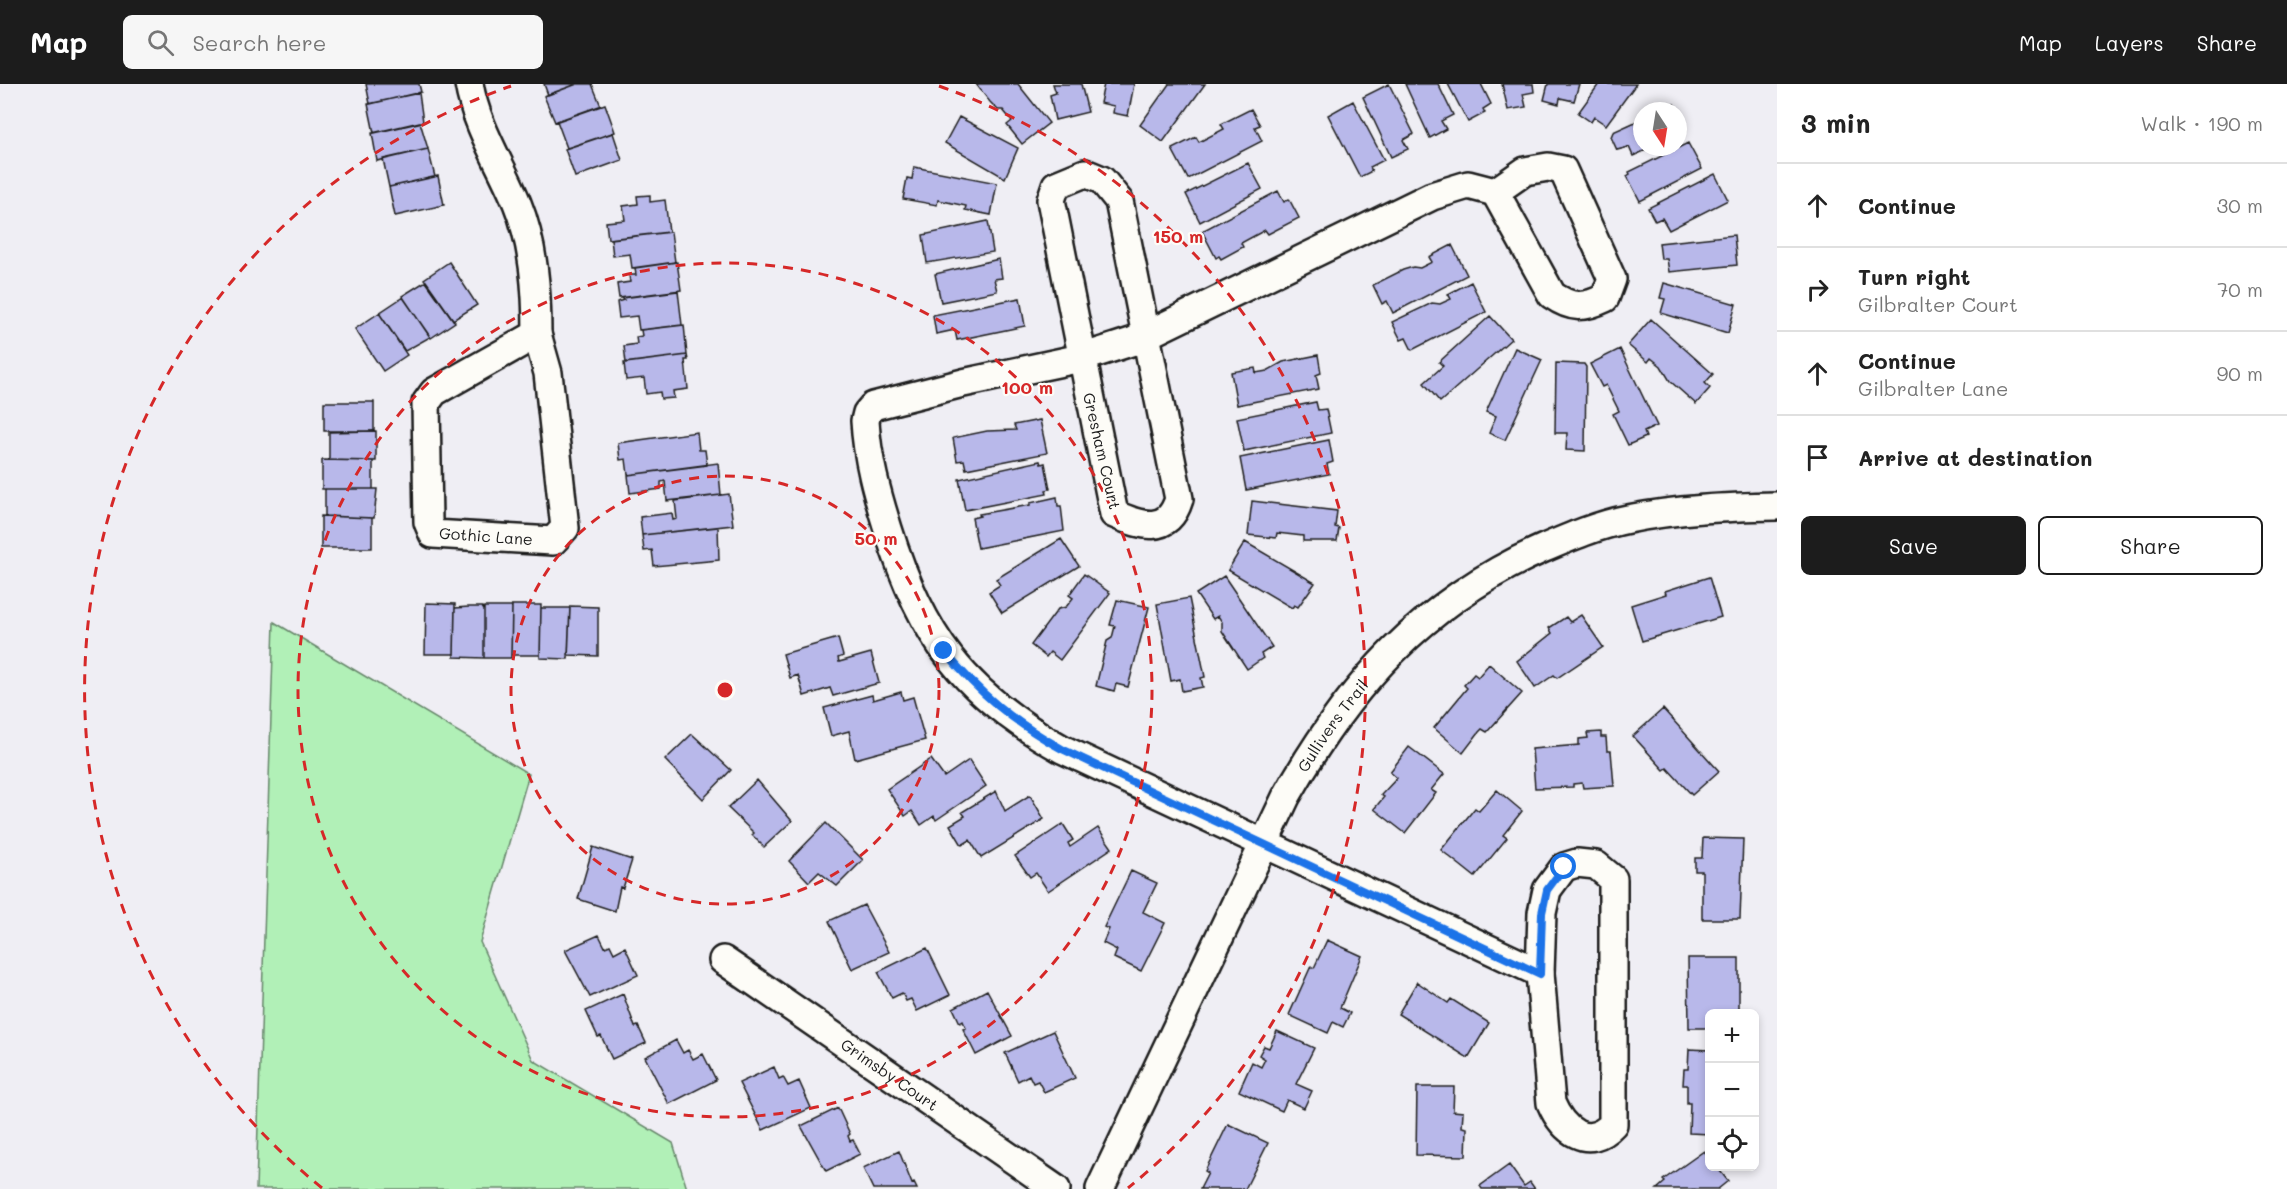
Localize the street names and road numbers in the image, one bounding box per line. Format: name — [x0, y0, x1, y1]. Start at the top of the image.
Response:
street label: Gresham Court — [1079, 390, 1126, 511]
street label: Gothic Lane — [438, 522, 534, 549]
street label: Gullivers Trail — [1292, 675, 1372, 776]
street label: Grimsby Court — [837, 1033, 943, 1115]

